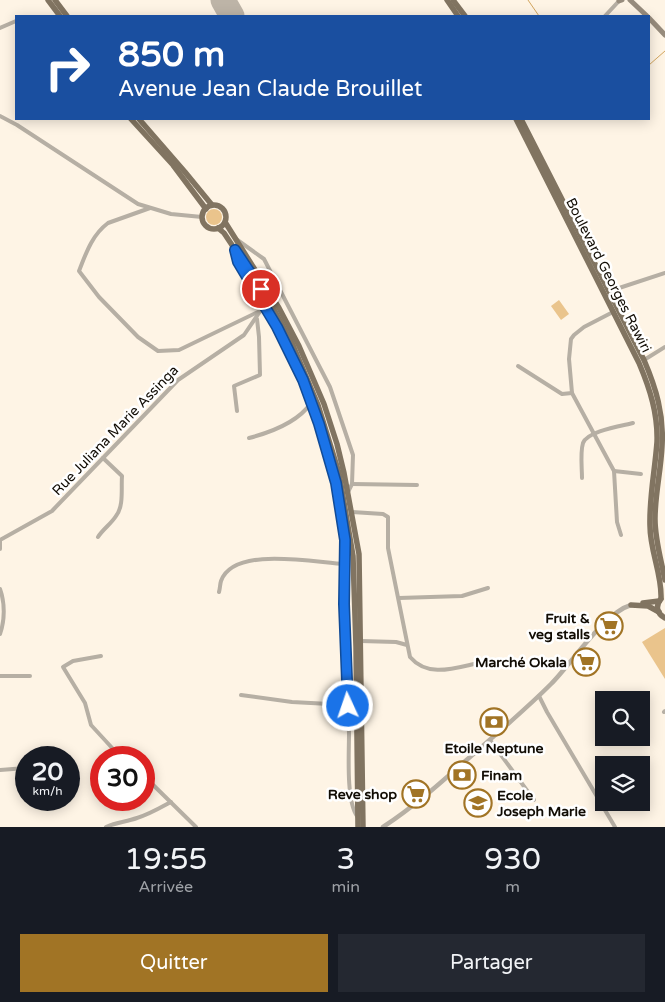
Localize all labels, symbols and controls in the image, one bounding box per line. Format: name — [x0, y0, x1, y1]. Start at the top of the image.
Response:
text: 850 m — [118, 34, 225, 76]
icon: right — [35, 35, 100, 100]
text: Avenue Jean Claude Brouillet — [118, 76, 422, 102]
street label: Boulevard Georges Rawiri — [562, 195, 655, 355]
pin — [240, 268, 282, 310]
icon: arrive — [247, 275, 275, 303]
street label: Rue Juliana Marie Assinga — [49, 362, 182, 499]
place label: Fruit & veg stalls — [529, 610, 590, 643]
supermarket icon: Fruit & veg stalls — [594, 611, 624, 641]
supermarket icon: Marché Okala — [571, 647, 601, 677]
place label: Marché Okala — [475, 654, 567, 671]
position arrow — [321, 679, 373, 731]
map controls — [595, 691, 650, 811]
button: search — [595, 691, 650, 746]
bank icon: Etoile Neptune — [479, 707, 509, 737]
place label: Etoile Neptune — [444, 740, 544, 757]
speed limit sign: 30 — [90, 746, 155, 811]
button: layers — [595, 756, 650, 811]
text: 20 — [32, 757, 63, 787]
bank icon: Finam — [447, 760, 477, 790]
place label: Finam — [481, 767, 522, 784]
supermarket icon: Reve shop — [401, 779, 431, 809]
text: km/h — [32, 784, 63, 798]
place label: Reve shop — [328, 786, 397, 803]
place label: Ecole Joseph Marie — [496, 787, 586, 820]
school or university icon: Ecole Joseph Marie — [463, 788, 493, 818]
text: 19:55 — [124, 841, 207, 878]
text: 3 — [336, 841, 355, 878]
text: 930 — [484, 841, 541, 878]
text: Arrivée — [139, 877, 193, 897]
text: min — [332, 877, 360, 897]
text: m — [505, 877, 520, 897]
button: Quitter — [20, 934, 328, 992]
button: Partager — [338, 934, 645, 992]

